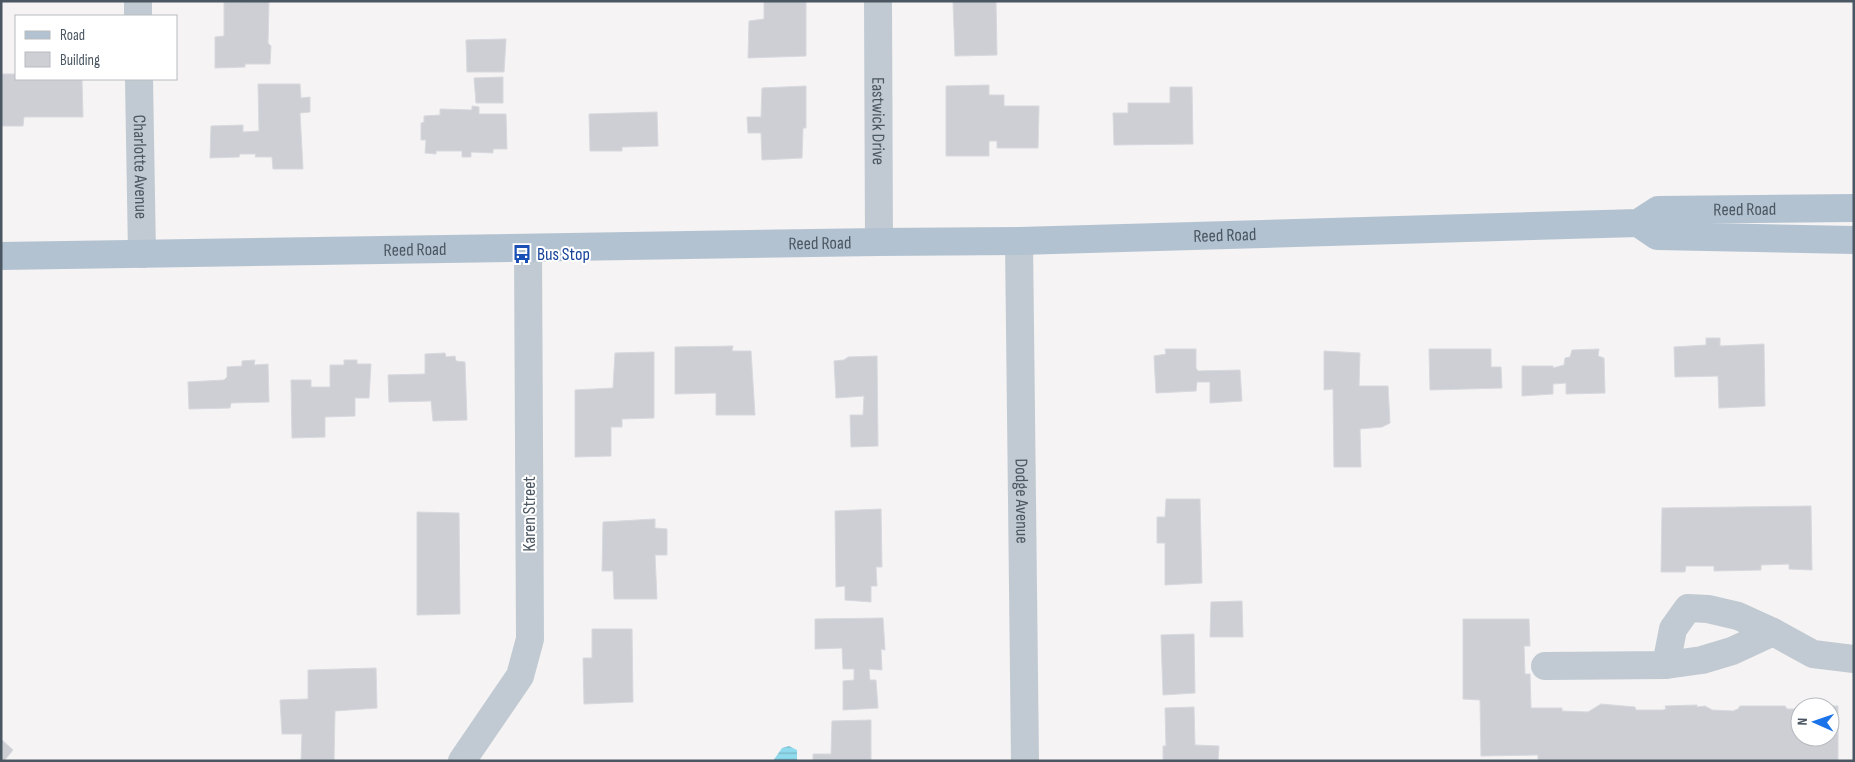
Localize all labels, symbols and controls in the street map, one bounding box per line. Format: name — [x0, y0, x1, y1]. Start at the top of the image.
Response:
legend — [15, 15, 178, 80]
text: Road — [60, 26, 85, 45]
text: Building — [60, 51, 100, 70]
street label: Eastwick Drive — [867, 77, 889, 165]
street label: Charlotte Avenue — [129, 115, 151, 219]
street label: Reed Road — [1713, 199, 1776, 220]
street label: Reed Road — [1193, 224, 1257, 247]
street label: Reed Road — [788, 232, 852, 254]
street label: Reed Road — [383, 239, 447, 261]
bus stop icon: Bus Stop — [511, 243, 533, 265]
place label: Bus Stop — [537, 244, 590, 265]
street label: Dodge Avenue — [1011, 458, 1032, 544]
street label: Karen Street — [519, 476, 540, 552]
north arrow — [1790, 697, 1840, 747]
text: N — [1794, 718, 1811, 726]

